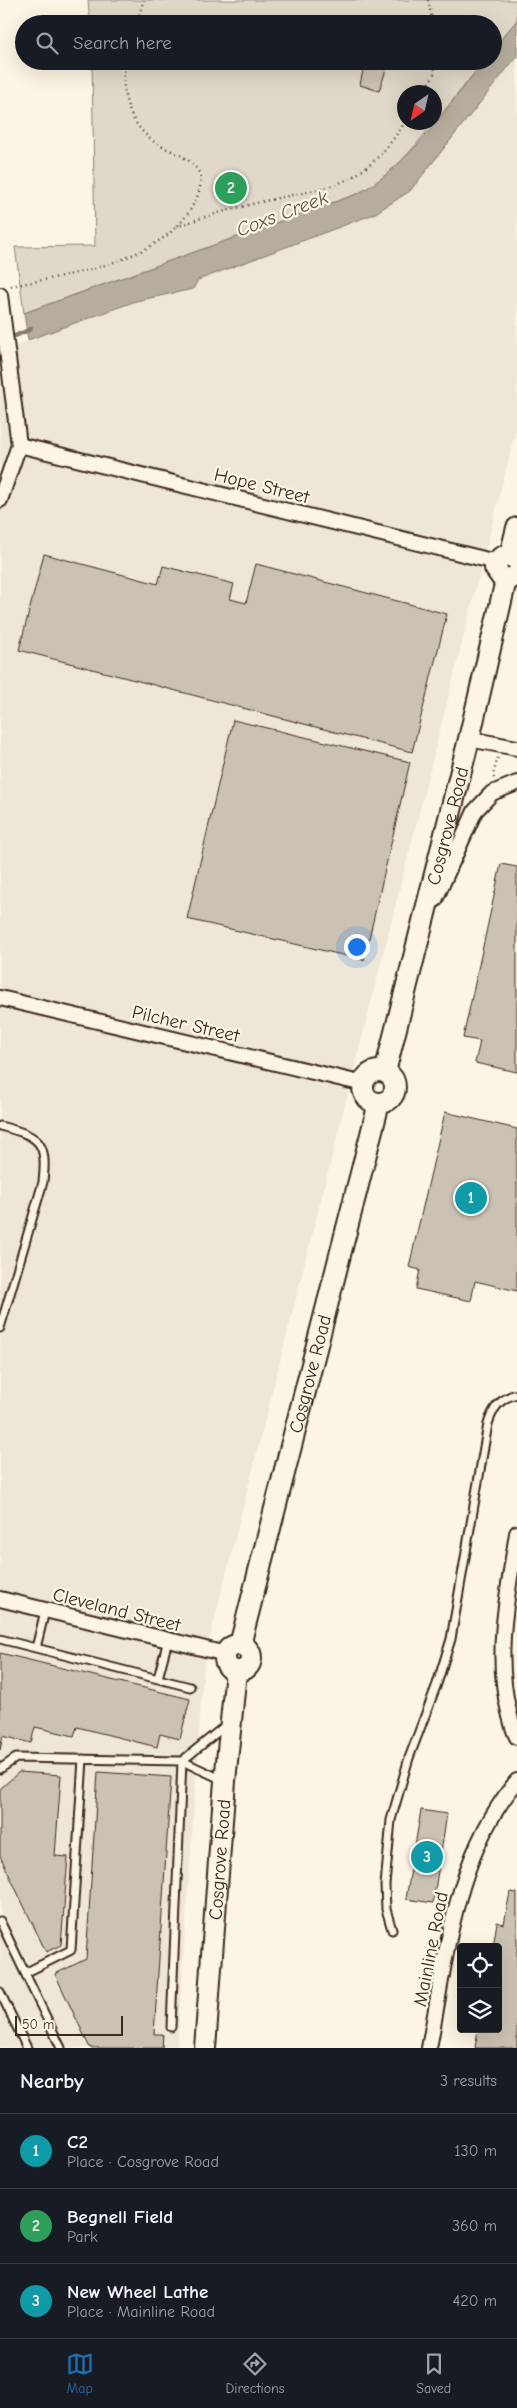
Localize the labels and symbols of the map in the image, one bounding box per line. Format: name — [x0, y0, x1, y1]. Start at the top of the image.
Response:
north arrow — [397, 85, 442, 130]
pin: 2 — [215, 169, 247, 207]
water label: Coxs Creek — [233, 185, 332, 241]
street label: Hope Street — [212, 464, 312, 509]
street label: Cosgrove Road — [423, 765, 474, 887]
your location — [344, 934, 370, 960]
street label: Pilcher Street — [130, 1001, 242, 1047]
pin: 1 — [455, 1179, 487, 1217]
street label: Cosgrove Road — [285, 1313, 336, 1435]
street label: Cleveland Street — [51, 1583, 183, 1637]
street label: Cosgrove Road — [205, 1798, 236, 1921]
pin: 3 — [411, 1838, 443, 1876]
street label: Mainline Road — [409, 1890, 453, 2008]
scale bar — [15, 2013, 122, 2036]

